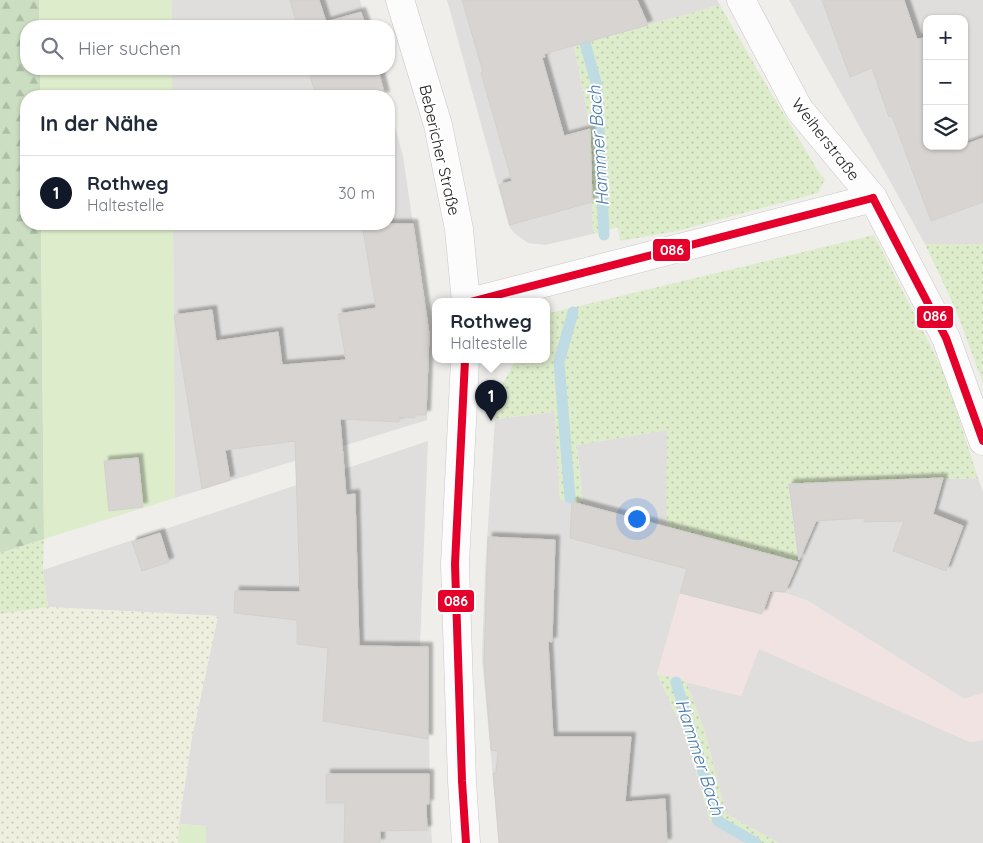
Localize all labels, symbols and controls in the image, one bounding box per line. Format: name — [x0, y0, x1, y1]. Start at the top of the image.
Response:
map controls — [923, 15, 968, 150]
button: + — [923, 15, 968, 60]
search box — [20, 20, 395, 75]
icon: search — [38, 34, 66, 62]
text: Hier suchen — [78, 36, 181, 60]
button: − — [923, 60, 968, 105]
street label: Bebericher Straße — [415, 83, 465, 217]
water label: Hammer Bach — [582, 84, 614, 207]
street label: Weiherstraße — [788, 94, 864, 184]
button: layers — [923, 105, 968, 150]
text: In der Nähe — [40, 110, 158, 136]
text: Rothweg — [87, 171, 169, 195]
text: 1 — [53, 183, 59, 203]
text: 30 m — [338, 183, 375, 203]
text: Haltestelle — [87, 195, 164, 215]
line badge: 086 — [652, 238, 691, 262]
text: 086 — [660, 241, 684, 259]
popup — [432, 298, 550, 363]
line badge: 086 — [916, 305, 954, 329]
text: 086 — [923, 307, 947, 325]
text: Rothweg — [450, 309, 532, 333]
text: Haltestelle — [450, 333, 528, 353]
pin: 1 — [475, 380, 507, 421]
your location — [624, 506, 650, 532]
line badge: 086 — [437, 589, 475, 613]
text: 086 — [444, 592, 468, 610]
water label: Hammer Bach — [670, 696, 730, 819]

